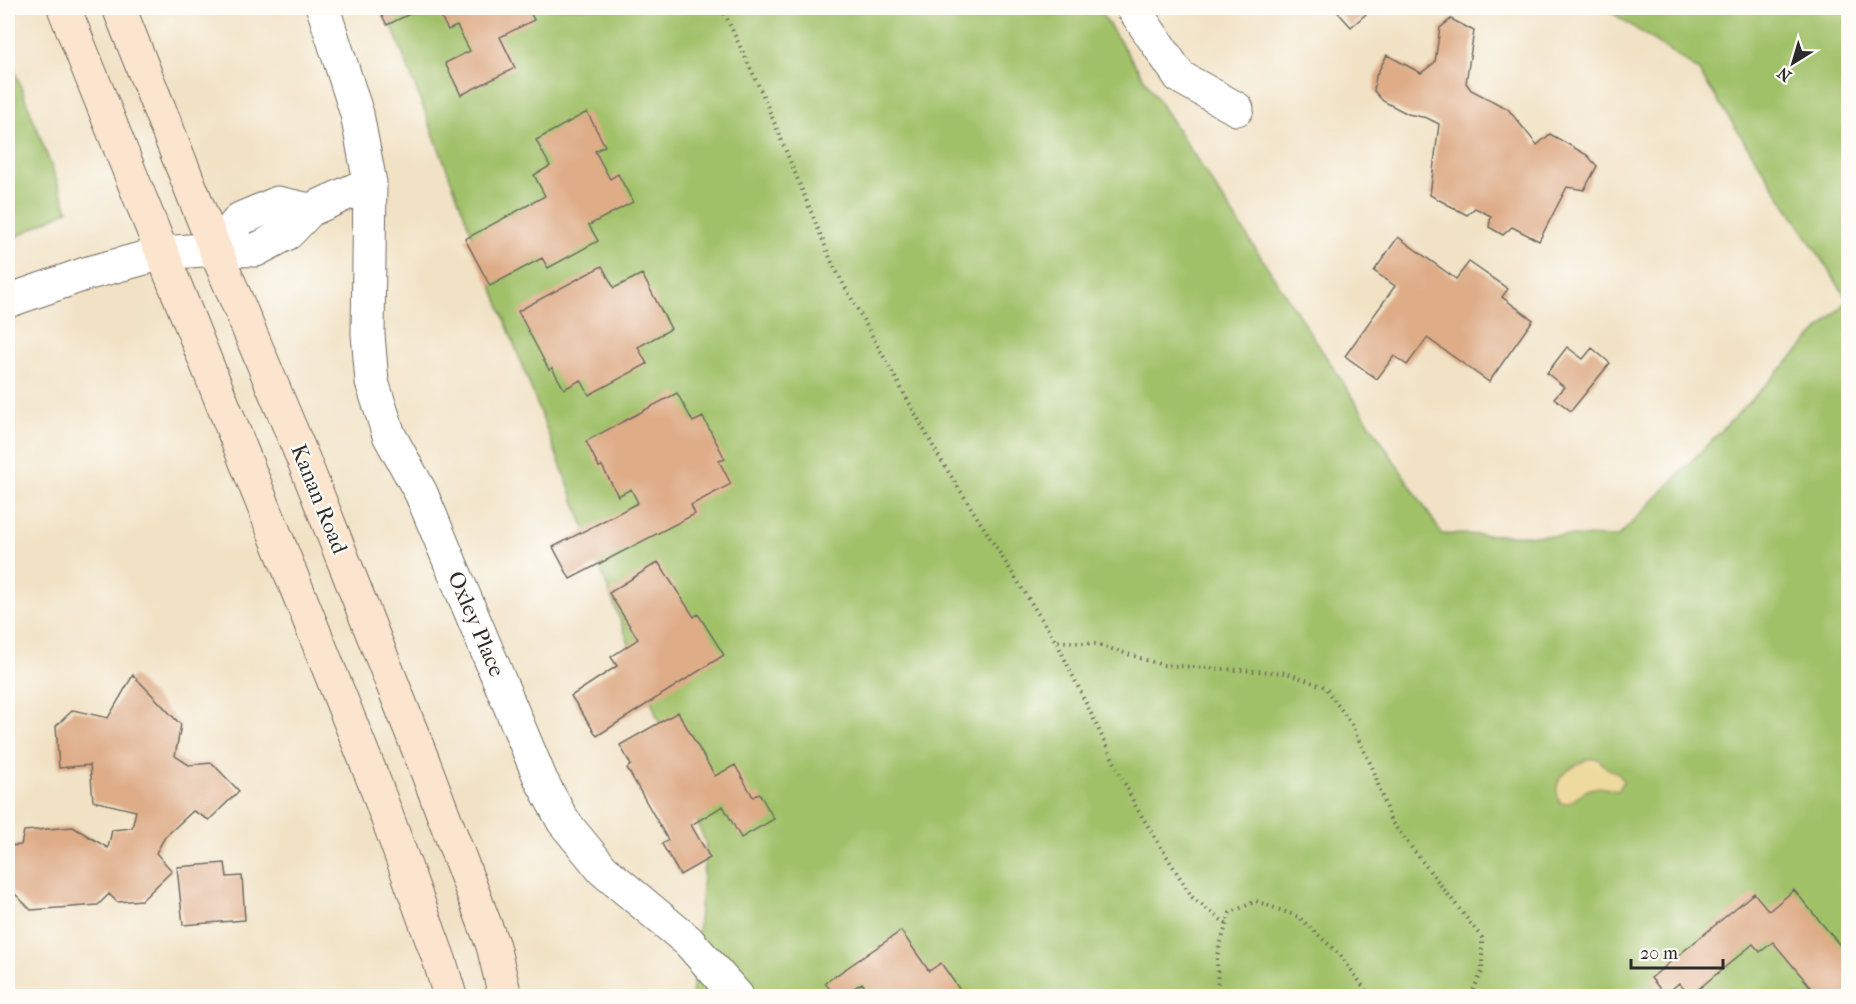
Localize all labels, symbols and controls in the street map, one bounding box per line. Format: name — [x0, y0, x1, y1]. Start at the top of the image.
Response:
north arrow — [1763, 33, 1823, 93]
text: N — [1773, 63, 1795, 86]
street label: Kanan Road — [285, 440, 353, 559]
street label: Oxley Place — [442, 567, 510, 681]
scale bar — [1631, 932, 1722, 970]
text: 20 m — [1640, 943, 1678, 964]

